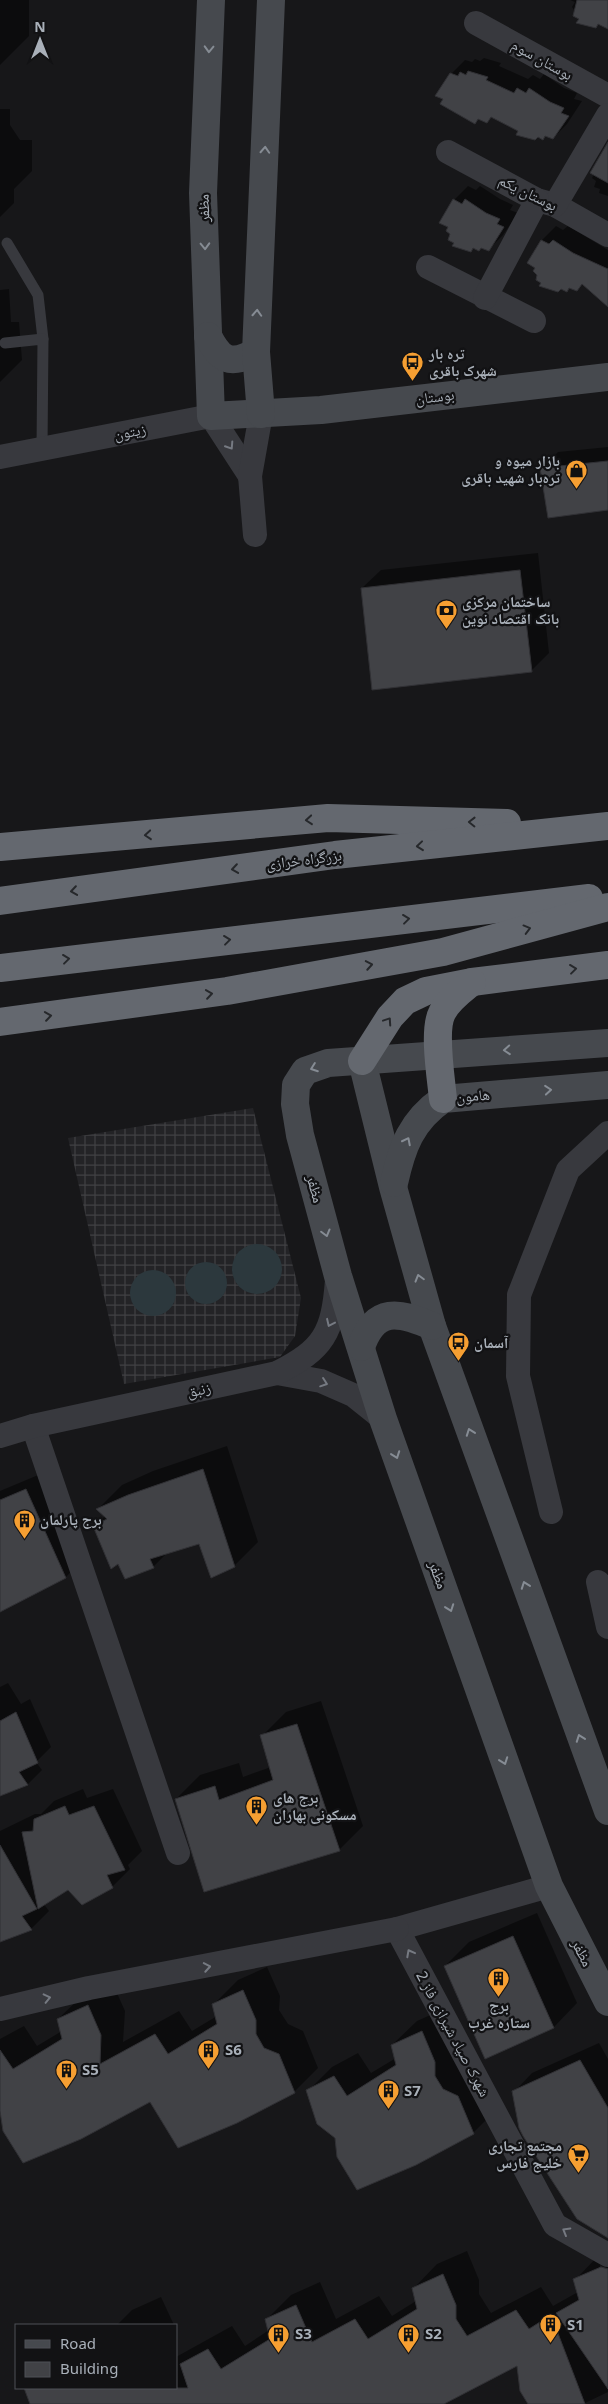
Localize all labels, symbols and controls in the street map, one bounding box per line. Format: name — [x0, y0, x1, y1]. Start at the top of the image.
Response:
north arrow — [15, 15, 65, 65]
text: N — [34, 17, 46, 36]
street label: بوستان سوم — [508, 34, 577, 85]
one-way arrow — [203, 45, 214, 53]
one-way arrow — [259, 146, 270, 154]
street label: بوستان یکم — [495, 169, 561, 216]
street label: مظفر — [193, 194, 213, 223]
one-way arrow — [200, 242, 210, 250]
one-way arrow — [252, 309, 263, 317]
place label: تره بار شهرک باقری — [428, 343, 497, 380]
bus stop icon: تره بار شهرک باقری — [401, 351, 425, 382]
street label: بوستان — [414, 384, 456, 409]
street label: زیتون — [112, 418, 148, 445]
one-way arrow — [224, 441, 234, 450]
place label: بازار میوه و تره‌بار شهید باقری — [461, 450, 560, 487]
shop icon: بازار میوه و تره‌بار شهید باقری — [564, 458, 588, 489]
place label: ساختمان مرکزی بانک اقتصاد نوین — [462, 591, 559, 628]
bank icon: ساختمان مرکزی بانک اقتصاد نوین — [434, 599, 458, 630]
one-way arrow — [305, 814, 313, 825]
one-way arrow — [468, 817, 476, 827]
one-way arrow — [143, 829, 151, 840]
one-way arrow — [416, 840, 424, 851]
street label: بزرگراه خرازی — [265, 844, 343, 875]
one-way arrow — [231, 863, 239, 874]
one-way arrow — [70, 885, 78, 896]
one-way arrow — [402, 914, 410, 925]
one-way arrow — [523, 924, 532, 935]
one-way arrow — [223, 935, 231, 946]
one-way arrow — [62, 954, 70, 965]
one-way arrow — [365, 961, 374, 971]
one-way arrow — [568, 965, 577, 975]
one-way arrow — [206, 989, 214, 1000]
one-way arrow — [44, 1011, 53, 1021]
one-way arrow — [382, 1017, 391, 1026]
one-way arrow — [503, 1045, 511, 1056]
one-way arrow — [310, 1062, 319, 1072]
street label: هامون — [455, 1084, 491, 1107]
one-way arrow — [545, 1084, 553, 1095]
one-way arrow — [401, 1137, 411, 1146]
street label: مظفر — [302, 1172, 329, 1205]
one-way arrow — [321, 1228, 331, 1236]
one-way arrow — [414, 1274, 424, 1282]
one-way arrow — [325, 1318, 336, 1327]
bus stop icon: آسمان — [446, 1331, 470, 1362]
place label: آسمان — [474, 1332, 509, 1352]
street label: زنبق — [185, 1377, 213, 1402]
one-way arrow — [319, 1377, 328, 1387]
one-way arrow — [466, 1428, 476, 1436]
one-way arrow — [390, 1450, 400, 1458]
building icon: برج پارلمان — [12, 1508, 36, 1539]
place label: برج پارلمان — [40, 1509, 102, 1529]
street label: مظفر — [424, 1557, 453, 1591]
one-way arrow — [521, 1581, 531, 1589]
one-way arrow — [444, 1603, 454, 1612]
one-way arrow — [576, 1734, 586, 1742]
one-way arrow — [498, 1756, 508, 1765]
place label: برج های مسکونی بهاران — [273, 1787, 357, 1824]
building icon: برج های مسکونی بهاران — [245, 1795, 269, 1826]
street label: مظفر — [567, 1935, 598, 1970]
one-way arrow — [406, 1950, 416, 1959]
one-way arrow — [202, 1962, 211, 1972]
building icon: برج ستاره غرب — [487, 1966, 511, 1997]
street label: شهرک صیاد شیرازی فاز 2 — [411, 1967, 496, 2100]
one-way arrow — [43, 1993, 52, 2004]
place label: برج ستاره غرب — [468, 1995, 530, 2032]
building icon: S6 — [197, 2038, 221, 2069]
place label: S6 — [225, 2039, 242, 2059]
building icon: S5 — [54, 2058, 78, 2089]
place label: S5 — [82, 2059, 99, 2079]
building icon: S7 — [376, 2079, 400, 2110]
place label: S7 — [404, 2080, 421, 2100]
place label: مجتمع تجاری خلیج فارس — [488, 2135, 562, 2173]
supermarket icon: مجتمع تجاری خلیج فارس — [566, 2143, 590, 2174]
one-way arrow — [562, 2227, 571, 2237]
building icon: S1 — [539, 2313, 563, 2344]
place label: S1 — [567, 2314, 584, 2334]
building icon: S3 — [267, 2322, 291, 2353]
building icon: S2 — [397, 2322, 421, 2353]
place label: S3 — [295, 2323, 312, 2343]
place label: S2 — [425, 2323, 442, 2343]
legend — [15, 2324, 178, 2389]
text: Road — [60, 2333, 96, 2353]
text: Building — [60, 2358, 118, 2378]

